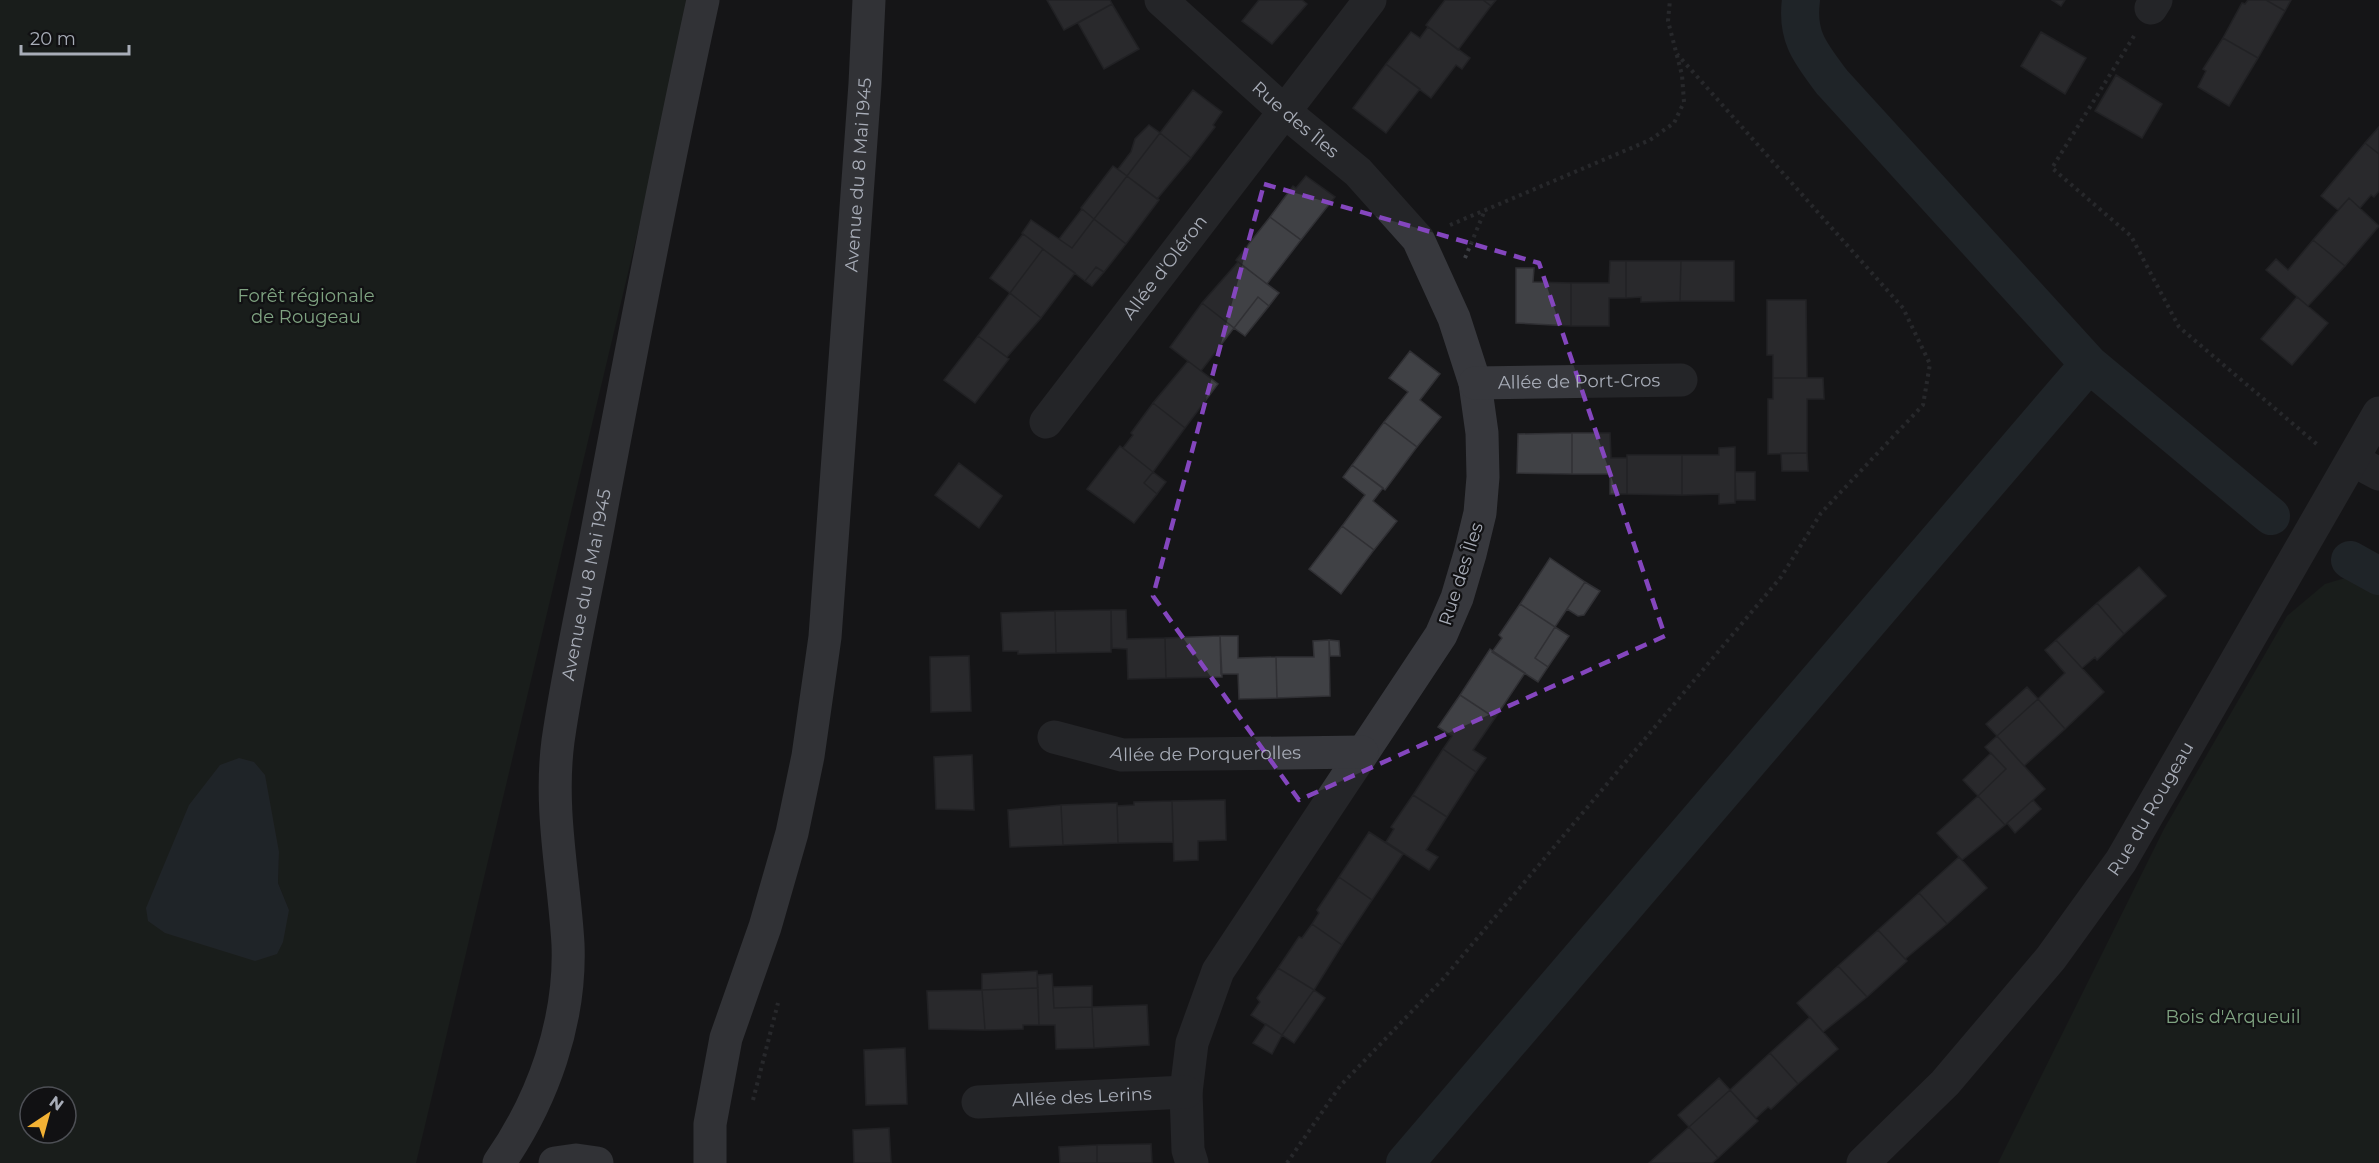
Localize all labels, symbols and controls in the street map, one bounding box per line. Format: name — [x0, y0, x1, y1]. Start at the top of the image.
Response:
scale bar — [21, 18, 129, 56]
text: 20 m — [30, 28, 76, 50]
street label: Avenue du 8 Mai 1945 — [840, 77, 876, 273]
street label: Rue des Îles — [1247, 77, 1344, 163]
street label: Allée d'Oléron — [1118, 211, 1212, 324]
park label: Forêt régionale de Rougeau — [237, 285, 375, 328]
street label: Allée de Port-Cros — [1498, 369, 1661, 394]
street label: Avenue du 8 Mai 1945 — [557, 487, 616, 682]
street label: Rue des Îles — [1434, 519, 1488, 628]
street label: Rue du Rougeau — [2103, 738, 2198, 880]
street label: Allée de Porquerolles — [1108, 741, 1301, 766]
park label: Bois d'Arqueuil — [2165, 1006, 2301, 1028]
street label: Allée des Lerins — [1011, 1083, 1152, 1111]
north arrow — [18, 1085, 78, 1145]
text: N — [46, 1092, 67, 1115]

